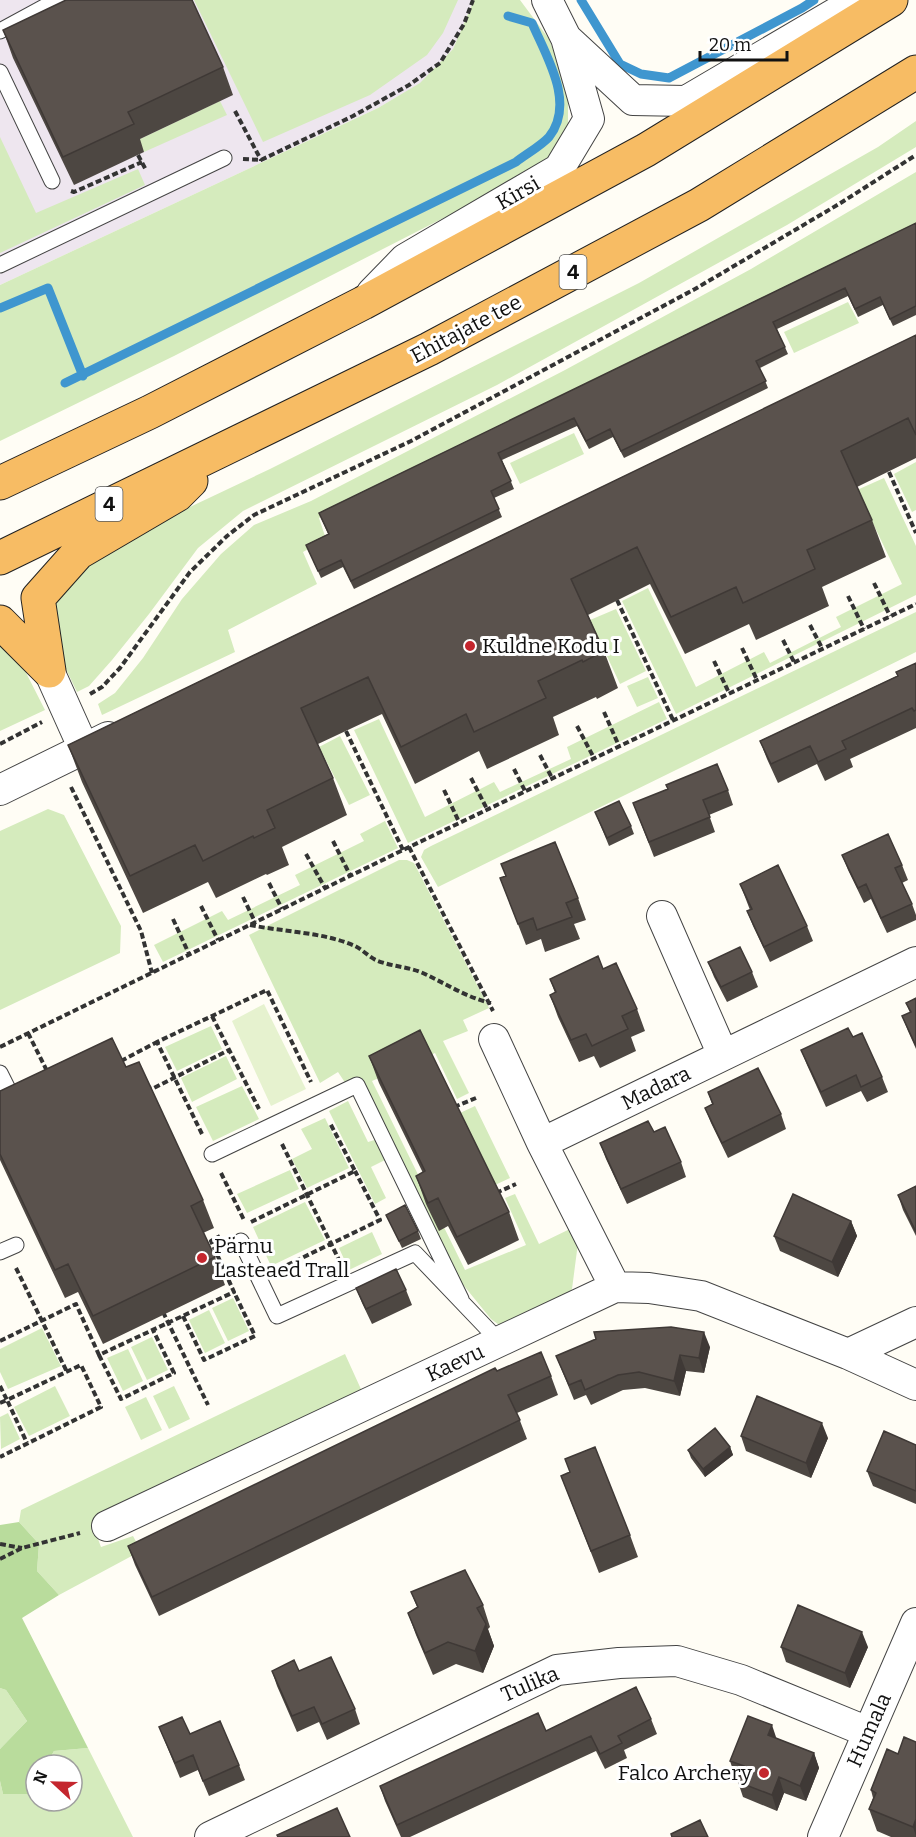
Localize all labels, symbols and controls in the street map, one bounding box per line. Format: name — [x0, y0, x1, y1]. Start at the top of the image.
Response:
scale bar — [700, 24, 787, 62]
text: 20 m — [709, 34, 751, 56]
street label: Kirsi — [492, 170, 544, 216]
road number: 4 — [560, 255, 586, 289]
street label: Ehitajate tee — [406, 289, 526, 369]
road number: 4 — [96, 487, 122, 521]
place label: Kuldne Kodu I — [482, 633, 620, 659]
marker: Kuldne Kodu I — [463, 639, 477, 653]
street label: Madara — [617, 1060, 695, 1116]
place label: Pärnu Lasteaed Trall — [214, 1233, 349, 1283]
marker: Pärnu Lasteaed Trall — [195, 1251, 209, 1265]
street label: Kaevu — [422, 1338, 488, 1388]
street label: Tulika — [497, 1660, 563, 1708]
street label: Humala — [841, 1688, 897, 1771]
north arrow — [24, 1753, 84, 1813]
place label: Falco Archery — [618, 1760, 753, 1786]
marker: Falco Archery — [757, 1766, 771, 1780]
text: N — [29, 1768, 52, 1787]

